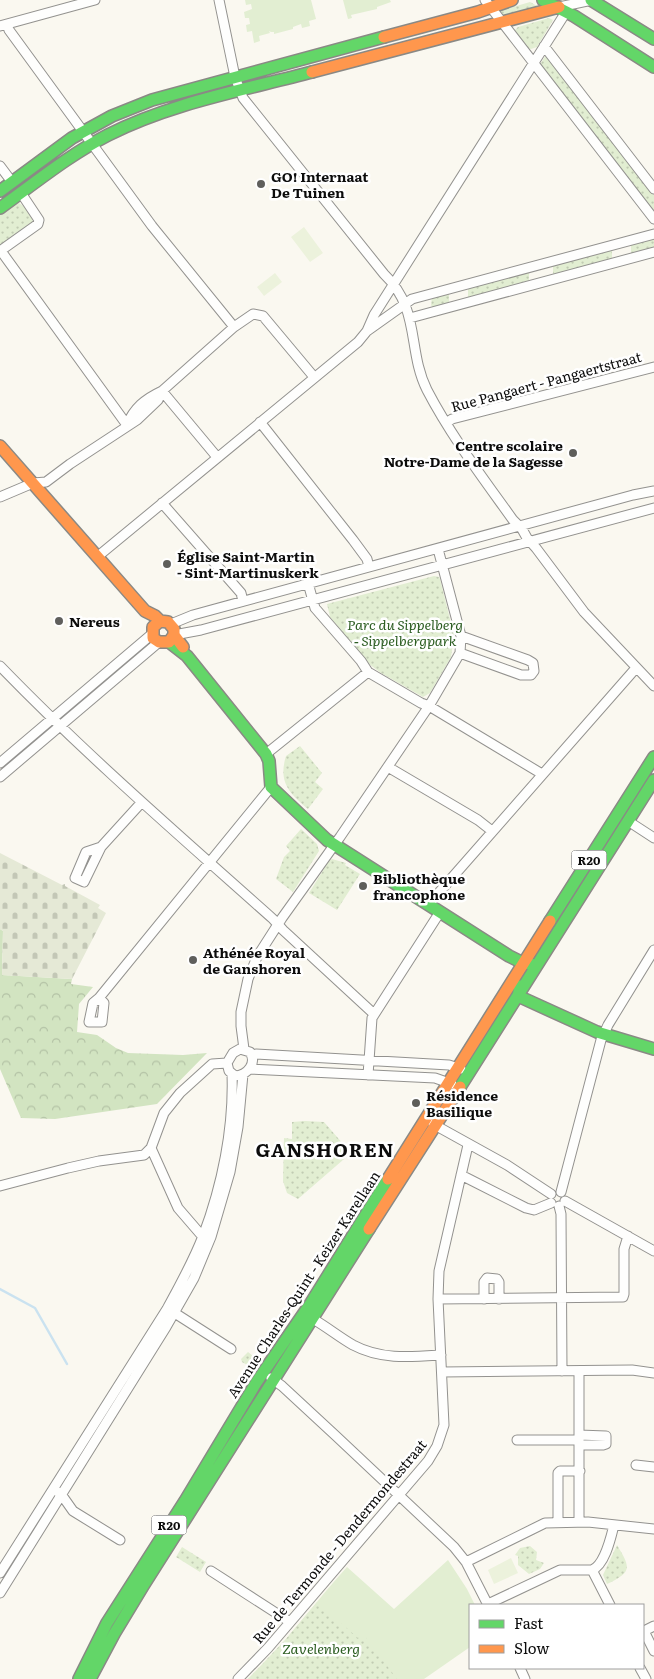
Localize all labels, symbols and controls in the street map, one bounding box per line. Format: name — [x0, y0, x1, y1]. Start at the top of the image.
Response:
place label: GO! Internaat De Tuinen — [271, 166, 369, 202]
marker: GO! Internaat De Tuinen — [255, 178, 267, 190]
street label: Rue Pangaert - Pangaertstraat — [449, 346, 644, 416]
place label: Centre scolaire Notre-Dame de la Sagesse — [384, 435, 563, 471]
marker: Centre scolaire Notre-Dame de la Sagesse — [567, 447, 579, 459]
place label: Église Saint-Martin - Sint-Martinuskerk — [177, 546, 319, 582]
marker: Église Saint-Martin - Sint-Martinuskerk — [161, 558, 173, 570]
place label: Nereus — [69, 611, 120, 631]
park label: Parc du Sippelberg - Sippelbergpark — [347, 614, 463, 650]
marker: Nereus — [53, 615, 65, 627]
road number: R20 — [572, 850, 606, 870]
place label: Bibliothèque francophone — [373, 868, 465, 904]
marker: Bibliothèque francophone — [357, 880, 369, 892]
place label: Athénée Royal de Ganshoren — [203, 942, 305, 978]
marker: Athénée Royal de Ganshoren — [187, 954, 199, 966]
place label: Résidence Basilique — [426, 1085, 498, 1121]
marker: Résidence Basilique — [410, 1097, 422, 1109]
district label: GANSHOREN — [256, 1135, 394, 1163]
street label: Avenue Charles-Quint - Keizer Karellaan — [222, 1167, 384, 1401]
street label: Rue de Termonde - Dendermondestraat — [247, 1434, 431, 1647]
road number: R20 — [152, 1516, 186, 1534]
legend — [469, 1604, 644, 1669]
text: Fast — [514, 1611, 543, 1634]
text: Slow — [514, 1636, 549, 1659]
park label: Zavelenberg — [282, 1638, 360, 1658]

